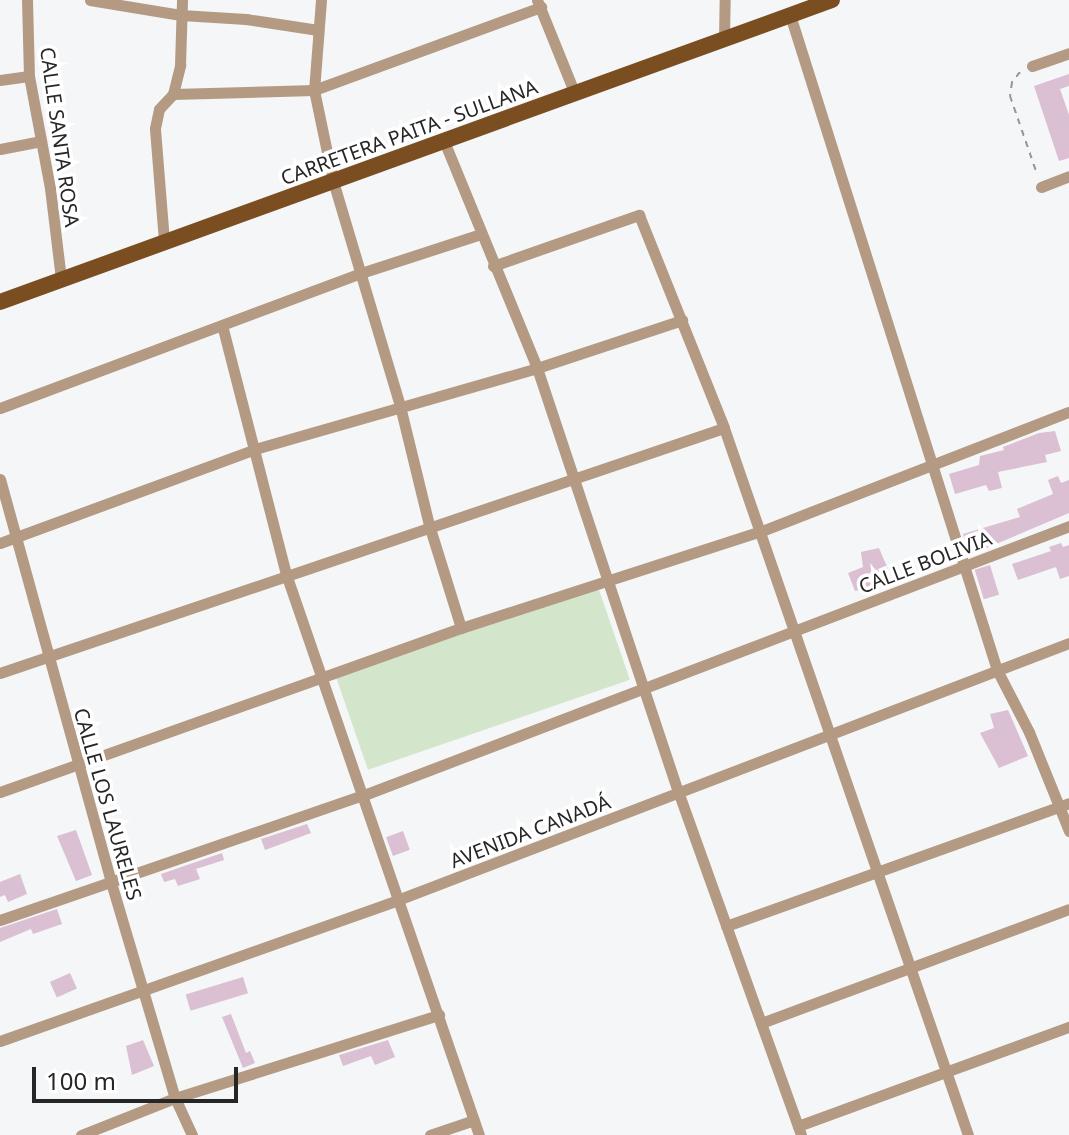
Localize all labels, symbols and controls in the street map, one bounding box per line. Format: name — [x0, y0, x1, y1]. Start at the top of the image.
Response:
street label: CALLE SANTA ROSA — [36, 46, 84, 228]
street label: CARRETERA PAITA - SULLANA — [277, 74, 541, 190]
street label: CALLE BOLIVIA — [855, 526, 995, 598]
street label: CALLE LOS LAURELES — [69, 705, 147, 903]
street label: AVENIDA CANADÁ — [447, 789, 613, 873]
scale bar — [36, 1051, 242, 1101]
text: 100 m — [46, 1064, 116, 1097]

